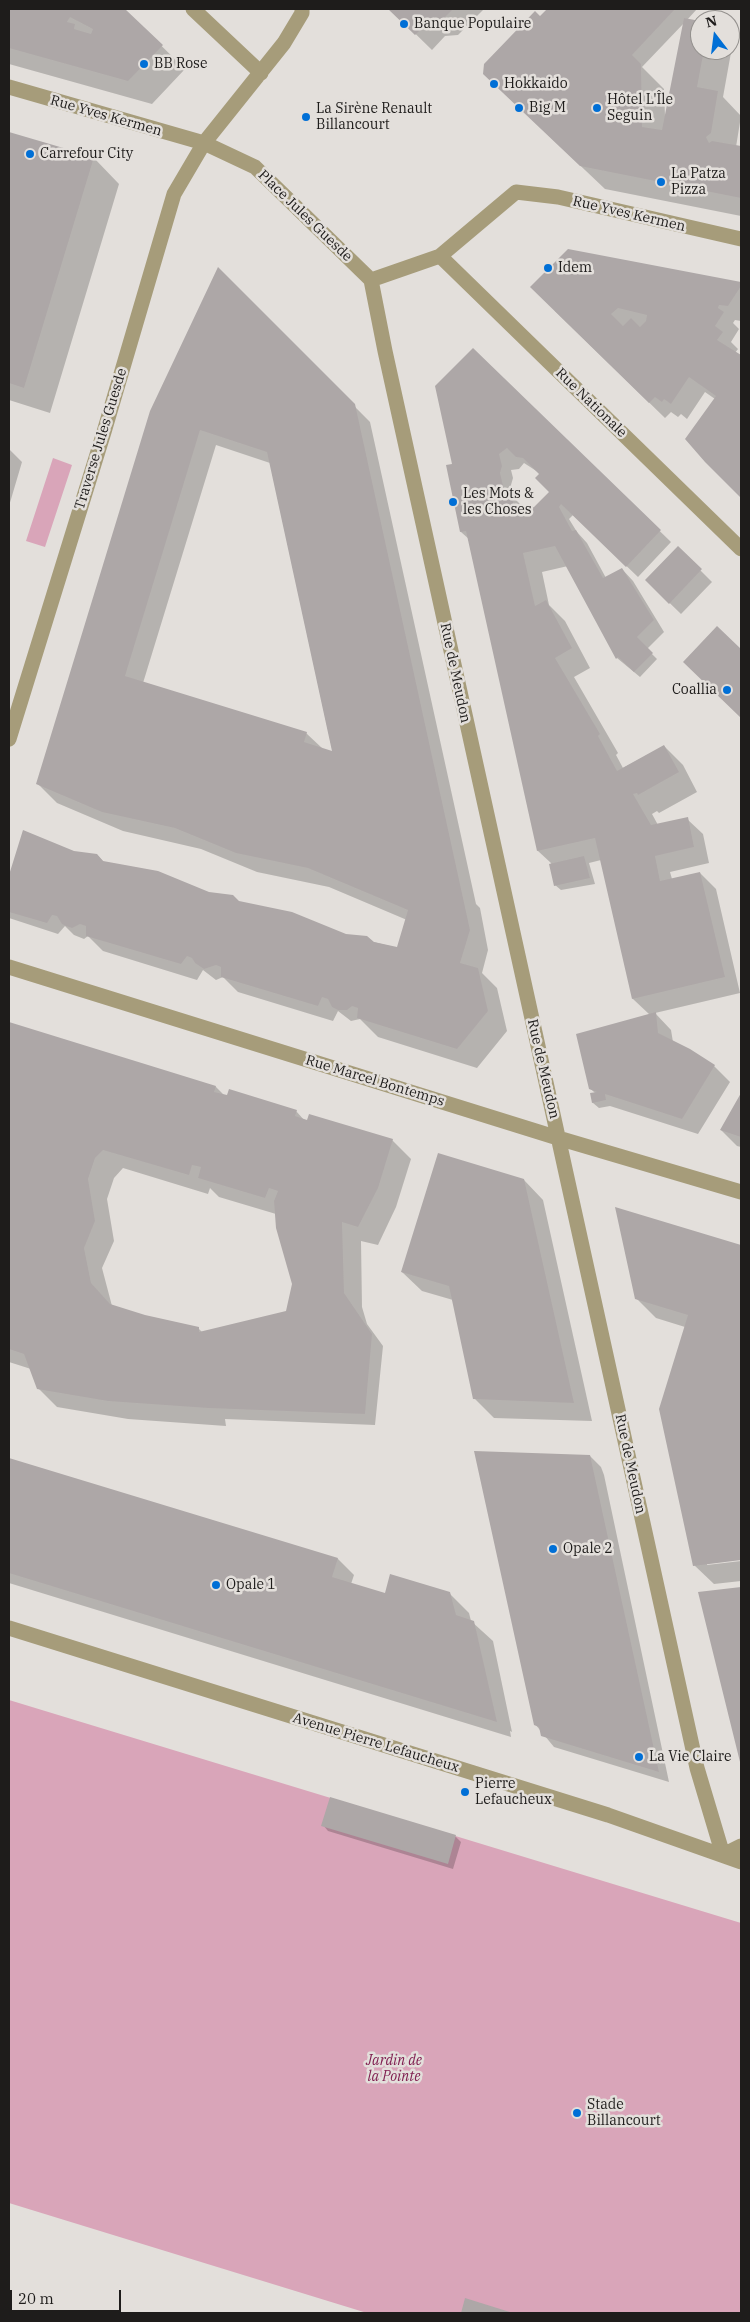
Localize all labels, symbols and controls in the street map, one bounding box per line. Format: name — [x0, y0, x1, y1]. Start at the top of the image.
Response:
north arrow — [690, 10, 740, 60]
text: N — [704, 11, 719, 32]
place label: Banque Populaire — [414, 16, 531, 32]
marker: Banque Populaire — [398, 18, 410, 30]
place label: BB Rose — [154, 56, 207, 72]
marker: BB Rose — [138, 58, 150, 70]
place label: Hokkaido — [504, 76, 568, 92]
marker: Hokkaido — [488, 78, 500, 90]
street label: Rue Yves Kermen — [48, 92, 164, 140]
place label: Hôtel L'Île Seguin — [607, 92, 673, 124]
place label: Big M — [529, 100, 566, 116]
place label: La Sirène Renault Billancourt — [316, 101, 432, 134]
marker: Big M — [513, 102, 525, 114]
marker: Hôtel L'Île Seguin — [591, 102, 603, 114]
marker: La Sirène Renault Billancourt — [300, 111, 312, 123]
place label: Carrefour City — [40, 146, 133, 162]
marker: Carrefour City — [24, 148, 36, 160]
place label: La Patza Pizza — [671, 166, 726, 198]
street label: Place Jules Guesde — [254, 167, 356, 265]
marker: La Patza Pizza — [655, 176, 667, 188]
street label: Rue Yves Kermen — [571, 193, 687, 235]
place label: Idem — [558, 260, 592, 276]
marker: Idem — [542, 262, 554, 274]
street label: Rue Nationale — [552, 365, 630, 441]
street label: Traverse Jules Guesde — [71, 366, 131, 512]
place label: Les Mots & les Choses — [463, 486, 534, 518]
marker: Les Mots & les Choses — [447, 496, 459, 508]
street label: Rue de Meudon — [436, 621, 474, 725]
place label: Coallia — [672, 682, 717, 698]
marker: Coallia — [721, 684, 733, 696]
street label: Rue de Meudon — [523, 1018, 563, 1120]
street label: Rue Marcel Bontemps — [304, 1052, 446, 1110]
street label: Rue de Meudon — [611, 1412, 649, 1516]
place label: Opale 2 — [563, 1541, 613, 1557]
marker: Opale 2 — [547, 1543, 559, 1555]
place label: Opale 1 — [226, 1577, 276, 1593]
marker: Opale 1 — [210, 1579, 222, 1591]
street label: Avenue Pierre Lefaucheux — [291, 1710, 461, 1776]
place label: La Vie Claire — [649, 1749, 731, 1765]
marker: La Vie Claire — [633, 1751, 645, 1763]
place label: Pierre Lefaucheux — [475, 1776, 552, 1808]
marker: Pierre Lefaucheux — [459, 1786, 471, 1798]
park label: Jardin de la Pointe — [366, 2053, 422, 2086]
place label: Stade Billancourt — [587, 2097, 661, 2130]
marker: Stade Billancourt — [571, 2107, 583, 2119]
scale bar — [12, 2280, 124, 2312]
text: 20 m — [18, 2289, 54, 2308]

